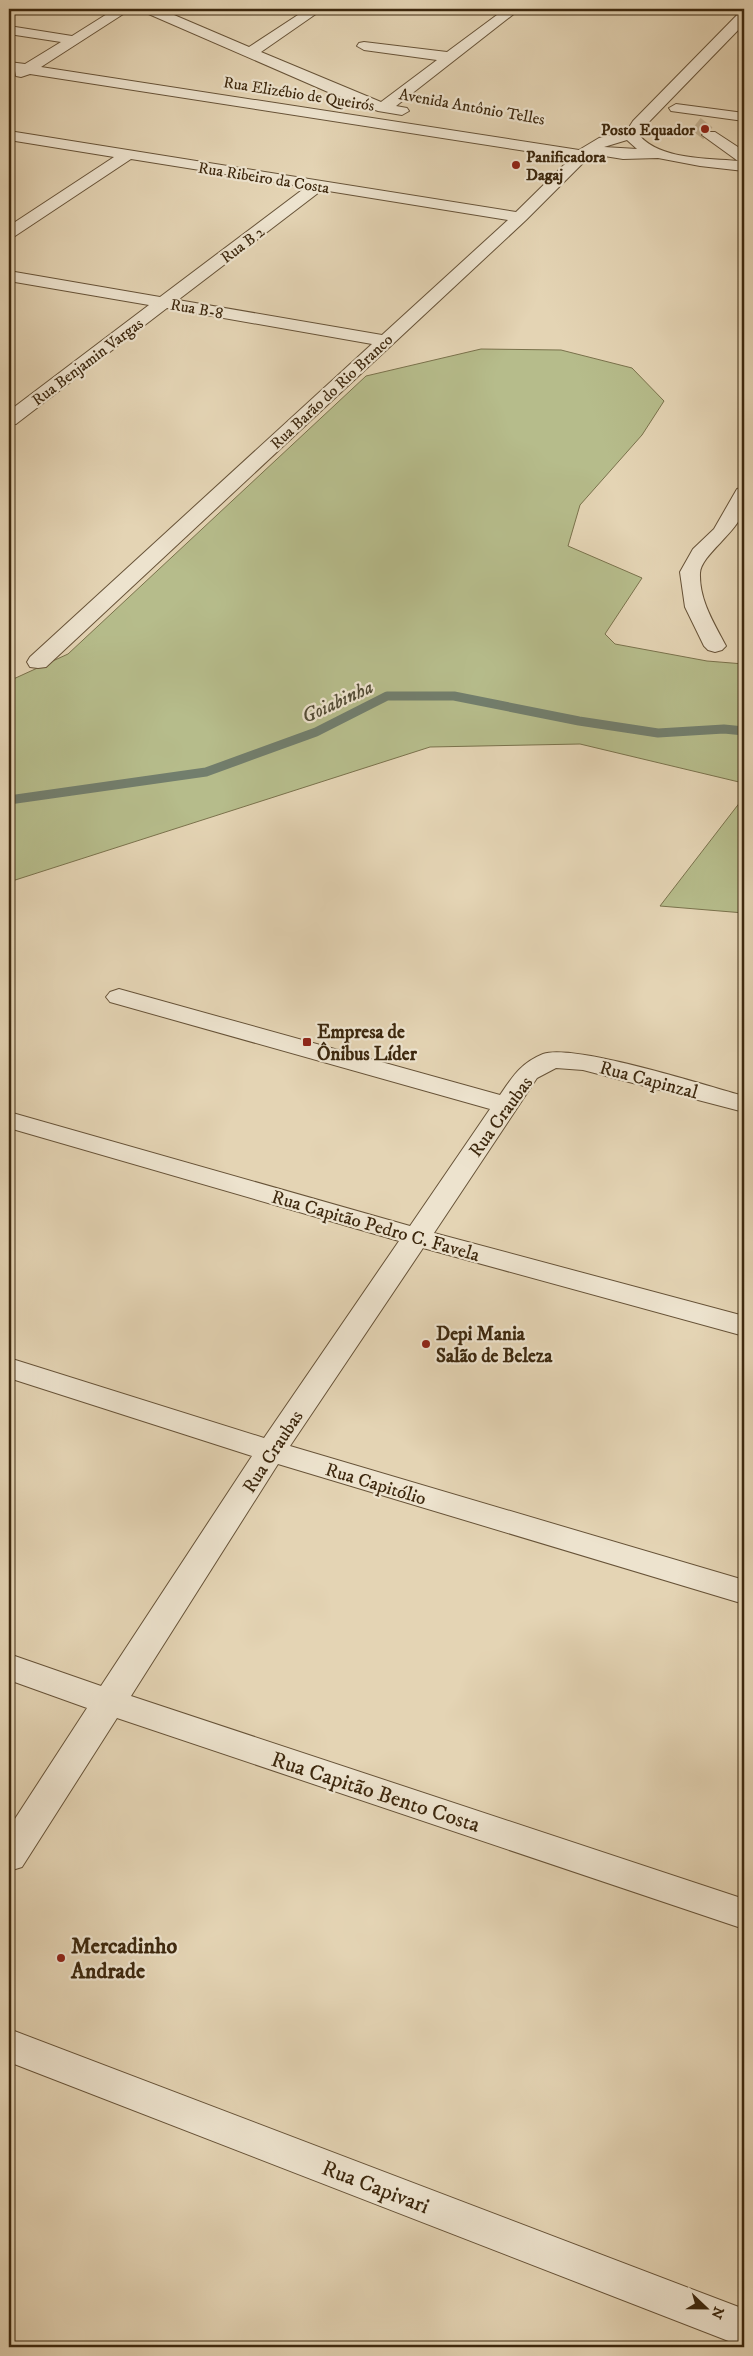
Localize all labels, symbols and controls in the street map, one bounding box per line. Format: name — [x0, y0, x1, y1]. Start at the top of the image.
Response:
street label: Rua Elizébio de Queirós — [222, 72, 376, 116]
street label: Avenida Antônio Telles — [397, 84, 546, 130]
place label: Posto Equador — [601, 120, 696, 141]
marker: Posto Equador — [699, 123, 711, 135]
place label: Panificadora Dagaj — [526, 147, 607, 185]
street label: Rua Ribeiro da Costa — [197, 158, 331, 198]
marker: Panificadora Dagaj — [510, 159, 522, 171]
street label: Rua B 2 — [217, 222, 269, 268]
street label: Rua B-8 — [169, 295, 225, 323]
street label: Rua Benjamin Vargas — [28, 313, 147, 410]
street label: Rua Barão do Rio Branco — [266, 330, 397, 454]
water label: Goiabinha — [298, 675, 377, 730]
place label: Empresa de Ônibus Líder — [317, 1021, 418, 1066]
marker: Empresa de Ônibus Líder — [301, 1036, 313, 1048]
street label: Rua Capinzal — [597, 1056, 701, 1105]
street label: Rua Craubas — [464, 1072, 538, 1162]
street label: Rua Capitão Pedro C. Favela — [269, 1186, 482, 1267]
place label: Depi Mania Salão de Beleza — [436, 1323, 553, 1368]
marker: Depi Mania Salão de Beleza — [420, 1338, 432, 1350]
street label: Rua Craubas — [238, 1406, 309, 1498]
street label: Rua Capitólio — [322, 1458, 429, 1511]
street label: Rua Capitão Bento Costa — [268, 1746, 484, 1839]
place label: Mercadinho Andrade — [70, 1933, 177, 1985]
marker: Mercadinho Andrade — [55, 1952, 67, 1964]
street label: Rua Capivari — [318, 2155, 433, 2220]
north arrow — [680, 2284, 730, 2334]
text: N — [706, 2304, 728, 2322]

